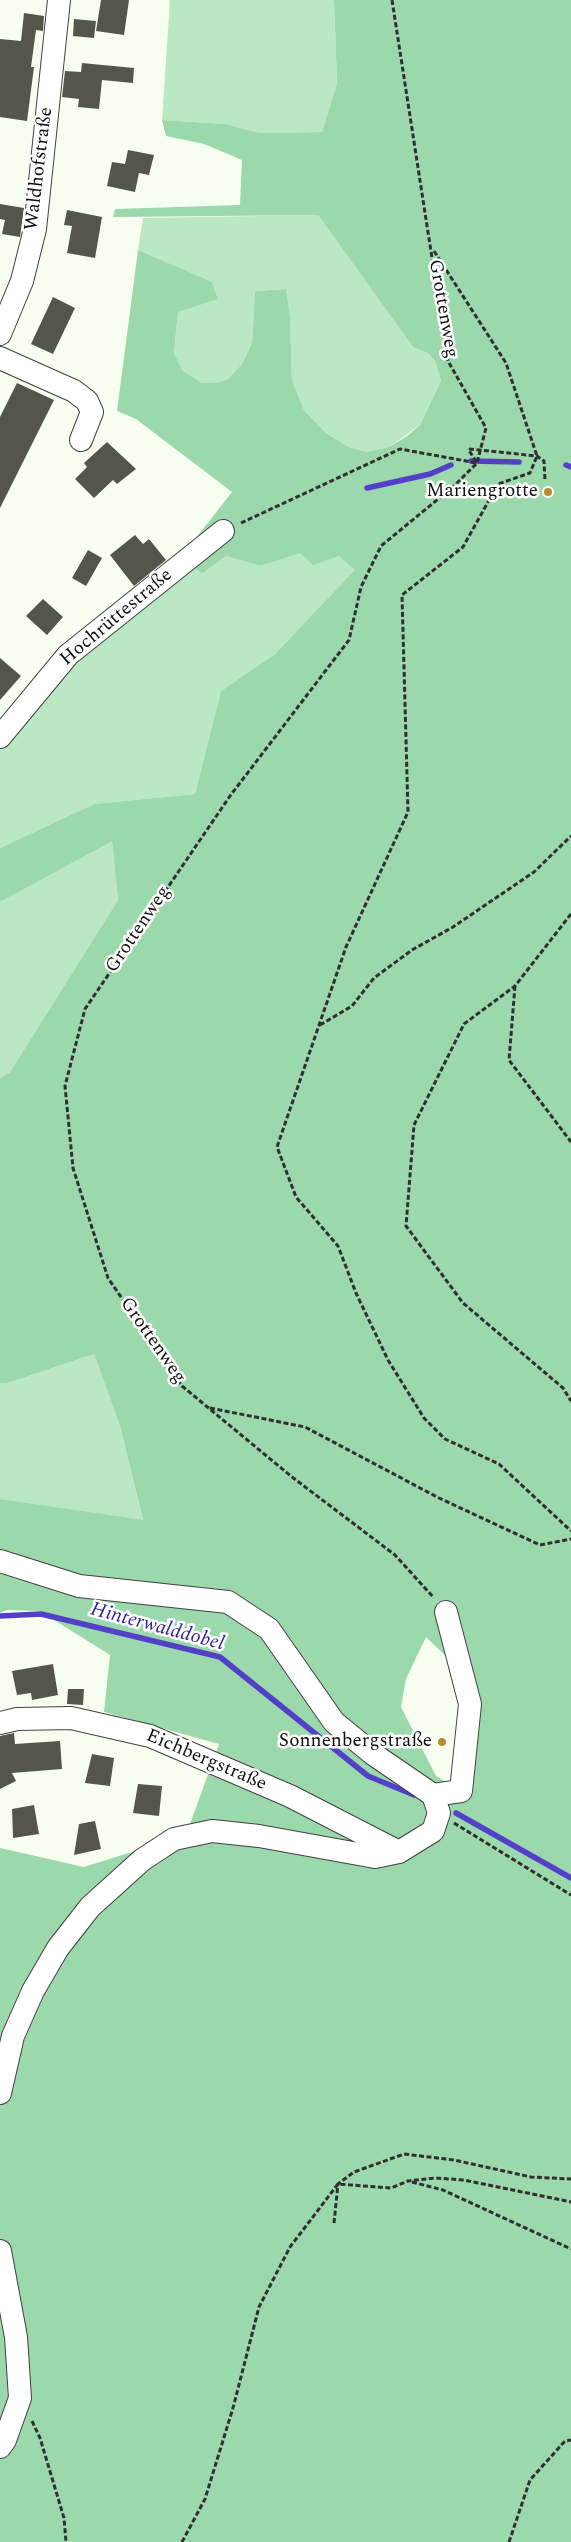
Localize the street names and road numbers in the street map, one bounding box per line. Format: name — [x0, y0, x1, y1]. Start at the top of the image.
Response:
street label: Waldhofstraße — [21, 106, 59, 232]
street label: Grottenweg — [422, 258, 462, 360]
street label: Hochrüttestraße — [56, 564, 178, 672]
street label: Grottenweg — [102, 882, 176, 978]
street label: Grottenweg — [114, 1294, 190, 1388]
street label: Eichbergstraße — [142, 1725, 270, 1797]

